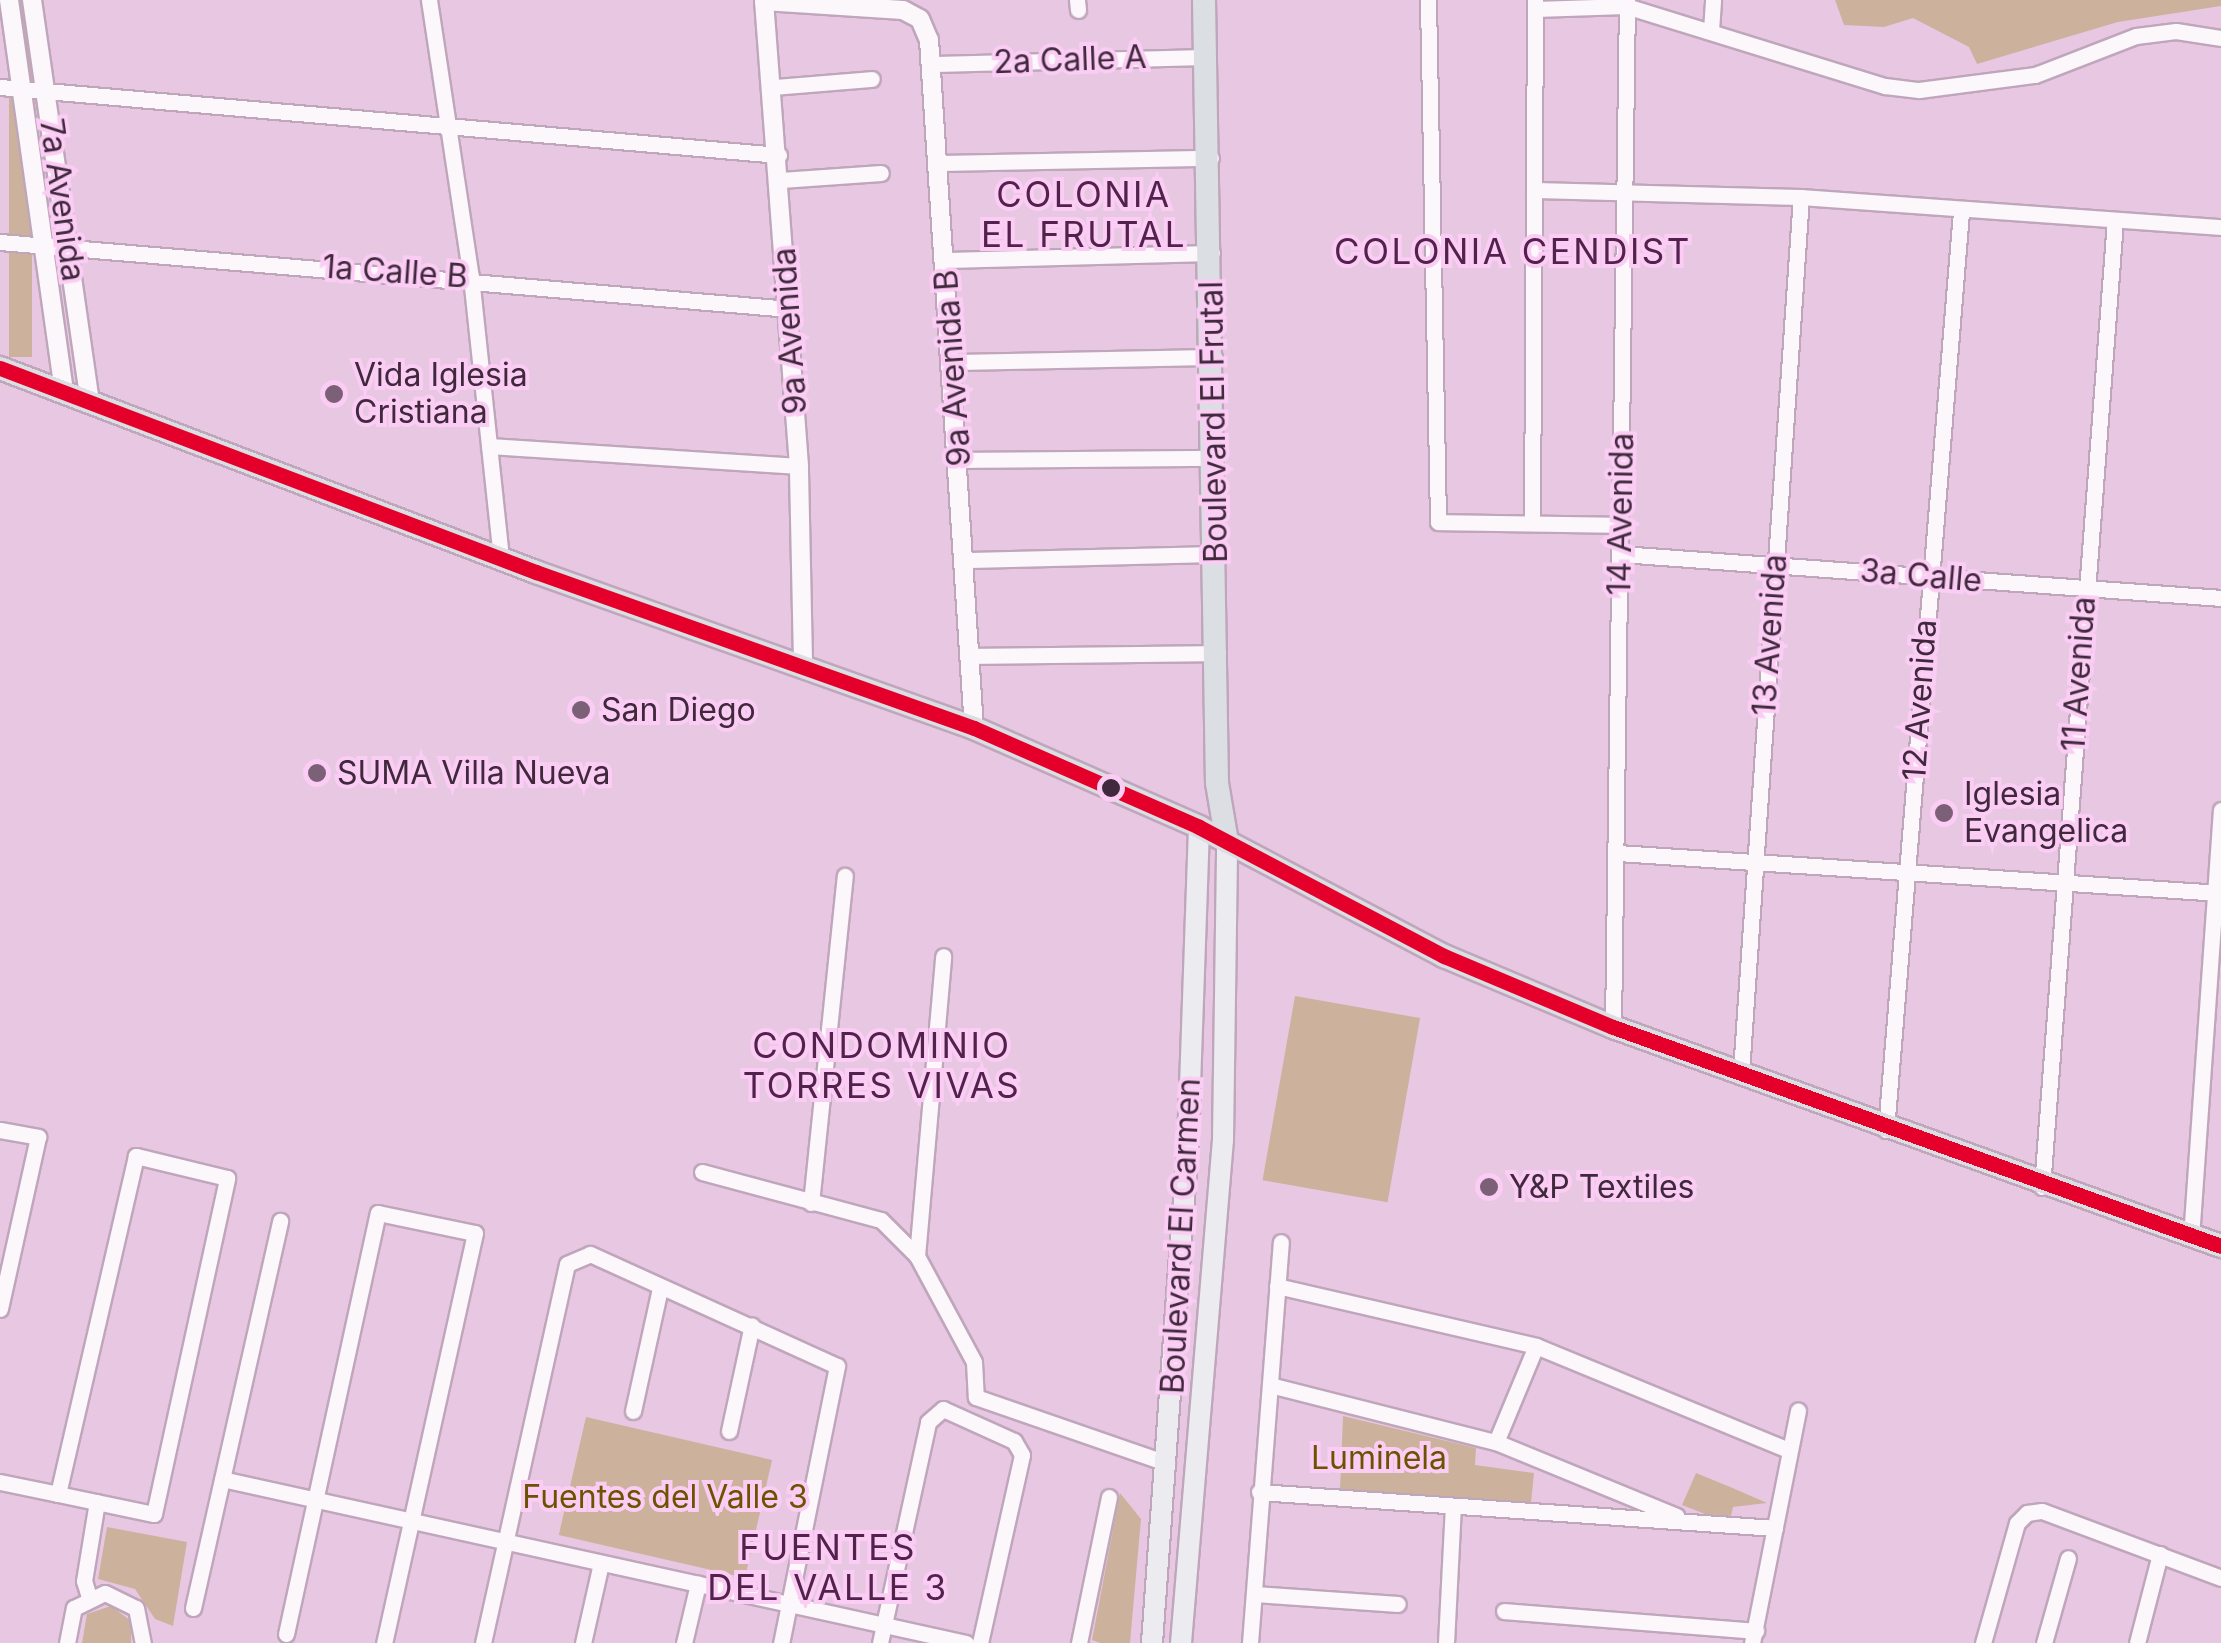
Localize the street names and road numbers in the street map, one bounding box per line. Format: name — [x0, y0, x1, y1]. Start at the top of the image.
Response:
street label: 2a Calle A — [993, 38, 1147, 82]
street label: 7a Avenida — [32, 116, 92, 284]
street label: 9a Avenida — [765, 246, 815, 416]
street label: 1a Calle B — [321, 248, 469, 296]
street label: 9a Avenida B — [927, 268, 979, 468]
street label: Boulevard El Frutal — [1192, 281, 1236, 563]
street label: 14 Avenida — [1600, 432, 1642, 596]
street label: 3a Calle — [1858, 552, 1984, 600]
street label: 13 Avenida — [1745, 553, 1795, 717]
street label: 11 Avenida — [2054, 595, 2104, 753]
street label: 12 Avenida — [1895, 618, 1945, 782]
street label: Boulevard El Carmen — [1154, 1077, 1208, 1395]

